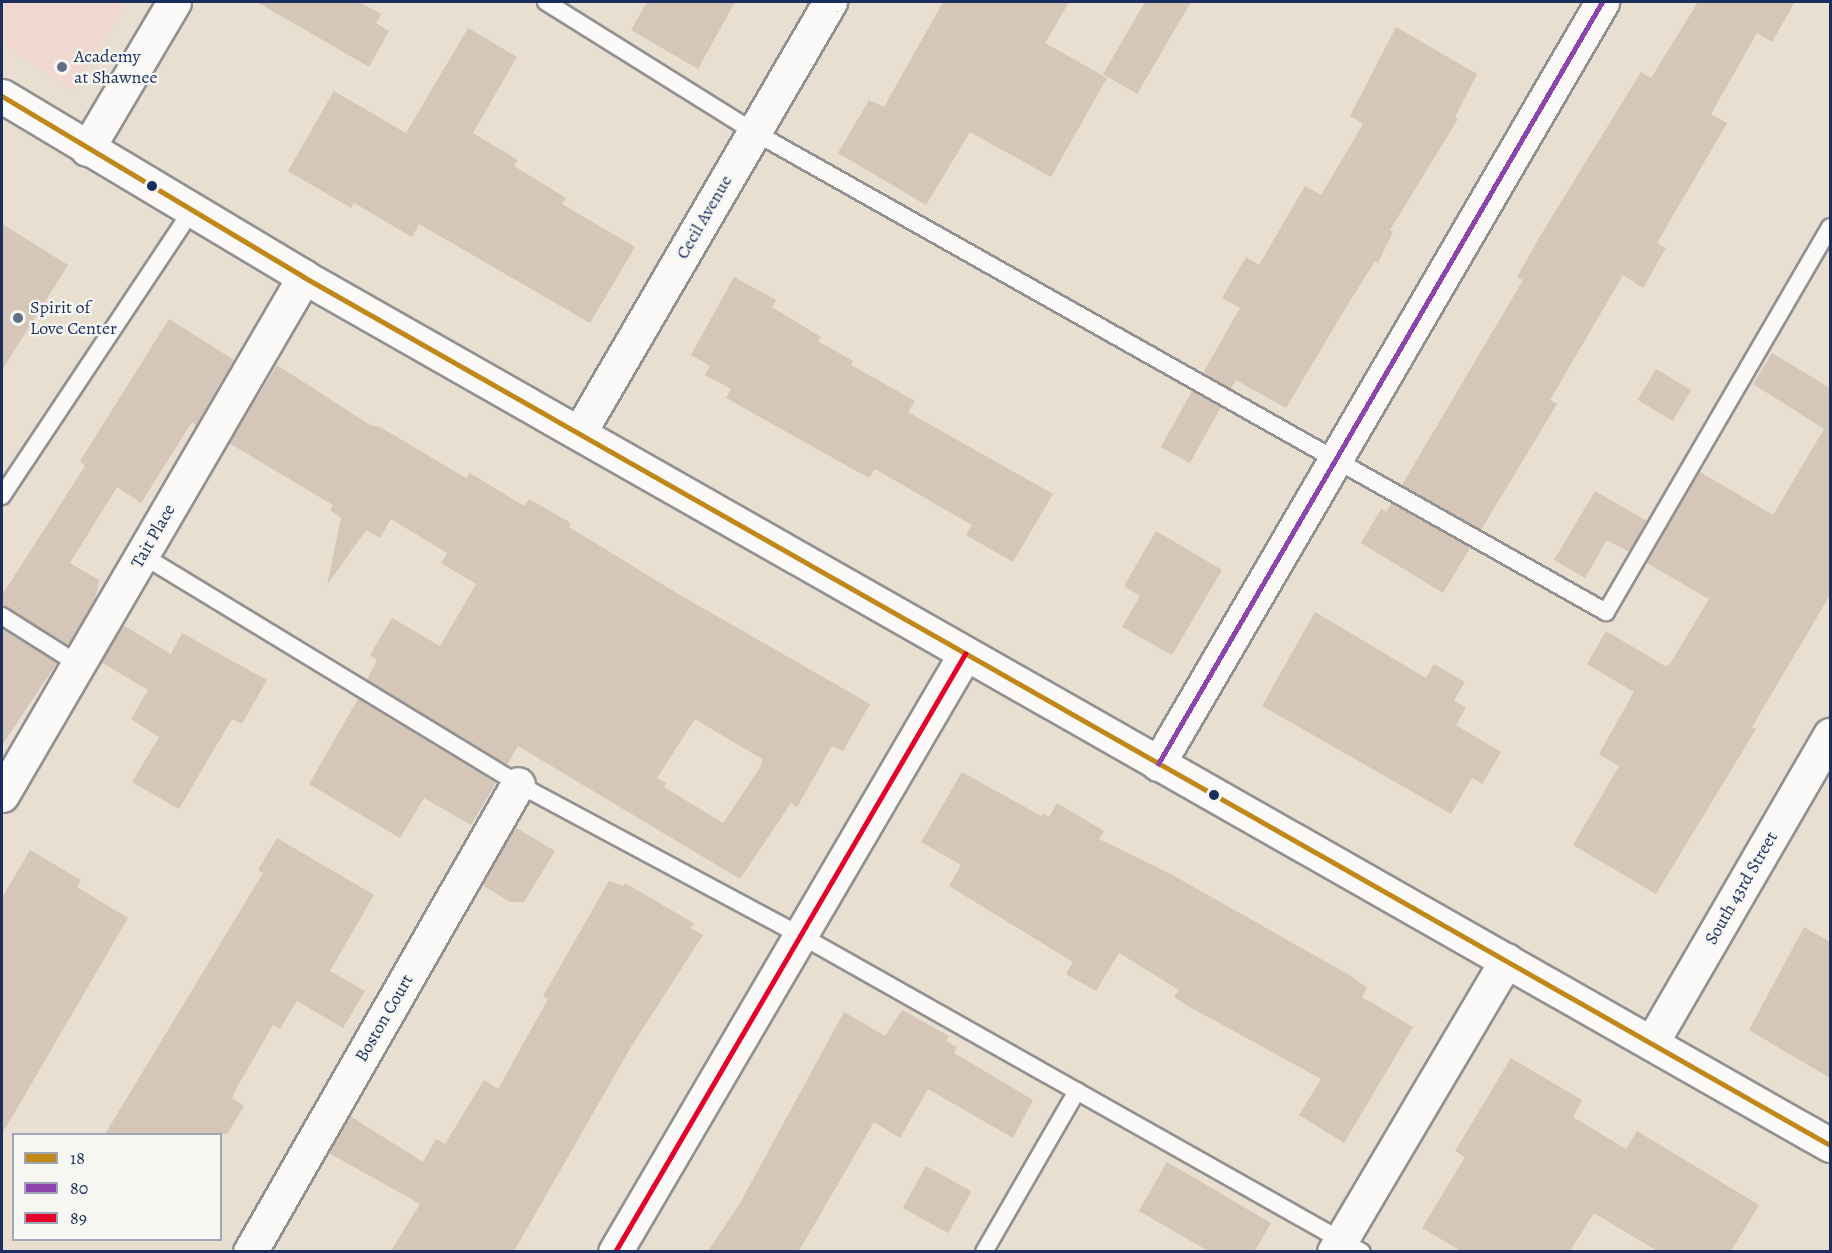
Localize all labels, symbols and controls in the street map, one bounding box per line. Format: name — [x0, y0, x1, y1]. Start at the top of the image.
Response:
place label: Academy at Shawnee — [74, 46, 158, 88]
marker: Academy at Shawnee — [55, 60, 69, 74]
street label: Cecil Avenue — [671, 171, 737, 263]
unlabelled marker — [146, 180, 158, 192]
place label: Spirit of Love Center — [30, 297, 117, 340]
marker: Spirit of Love Center — [11, 311, 25, 325]
street label: Tait Place — [126, 500, 180, 572]
unlabelled marker — [1208, 789, 1220, 801]
street label: South 43rd Street — [1700, 828, 1782, 948]
street label: Boston Court — [350, 970, 418, 1066]
legend — [12, 1133, 222, 1241]
text: 18 — [70, 1146, 85, 1170]
text: 80 — [70, 1176, 88, 1200]
text: 89 — [70, 1206, 87, 1230]

